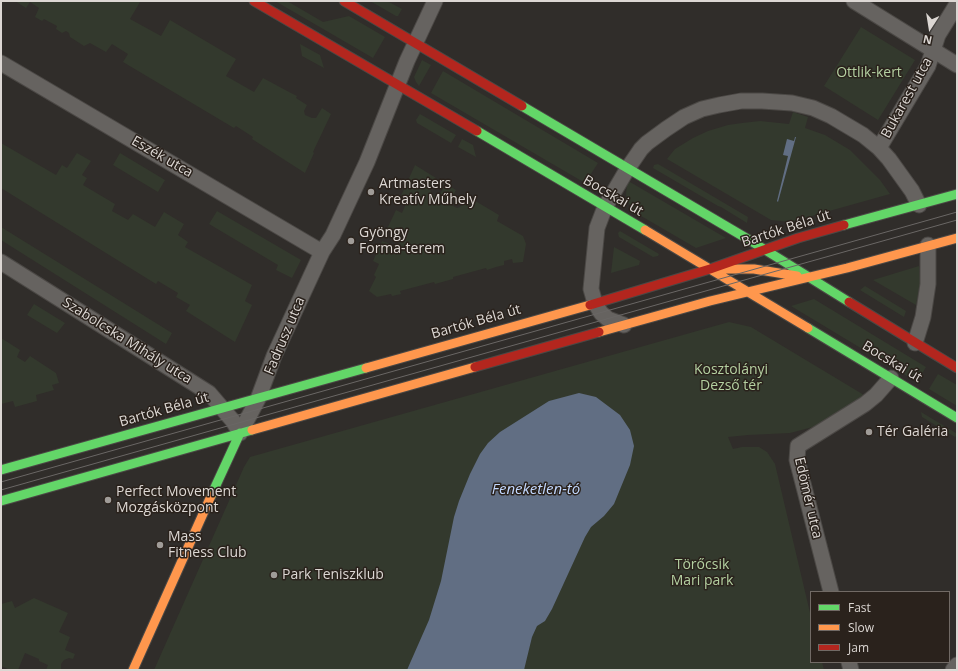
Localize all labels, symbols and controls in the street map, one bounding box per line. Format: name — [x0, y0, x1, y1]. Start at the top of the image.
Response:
north arrow — [910, 8, 950, 48]
text: N — [921, 32, 933, 48]
street label: Bukarest utca — [878, 55, 936, 141]
park label: Ottlik-kert — [836, 65, 902, 81]
street label: Eszék utca — [128, 133, 196, 181]
street label: Bocskai út — [580, 172, 646, 220]
place label: Artmasters Kreatív Műhely — [379, 176, 476, 208]
marker: Artmasters Kreatív Műhely — [366, 187, 376, 197]
street label: Bartók Béla út — [739, 207, 833, 251]
place label: Gyöngy Forma-terem — [359, 225, 445, 258]
marker: Gyöngy Forma-terem — [346, 236, 356, 246]
street label: Szabolcska Mihály utca — [59, 294, 195, 388]
street label: Fadrusz utca — [261, 295, 309, 377]
street label: Bartók Béla út — [429, 301, 523, 343]
street label: Bocskai út — [859, 338, 925, 386]
park label: Kosztolányi Dezső tér — [694, 362, 768, 394]
street label: Bartók Béla út — [117, 389, 211, 431]
place label: Tér Galéria — [877, 424, 948, 440]
marker: Tér Galéria — [864, 427, 874, 437]
street label: Edömér utca — [790, 456, 826, 540]
water label: Feneketlen-tó — [492, 481, 580, 499]
place label: Perfect Movement Mozgásközpont — [116, 484, 236, 516]
marker: Perfect Movement Mozgásközpont — [103, 495, 113, 505]
place label: Mass Fitness Club — [168, 529, 247, 562]
marker: Mass Fitness Club — [155, 540, 165, 550]
park label: Törőcsik Mari park — [671, 557, 733, 590]
place label: Park Teniszklub — [282, 567, 384, 583]
marker: Park Teniszklub — [269, 570, 279, 580]
legend — [810, 591, 950, 663]
text: Fast — [848, 599, 871, 616]
text: Slow — [848, 619, 874, 636]
text: Jam — [848, 639, 869, 656]

